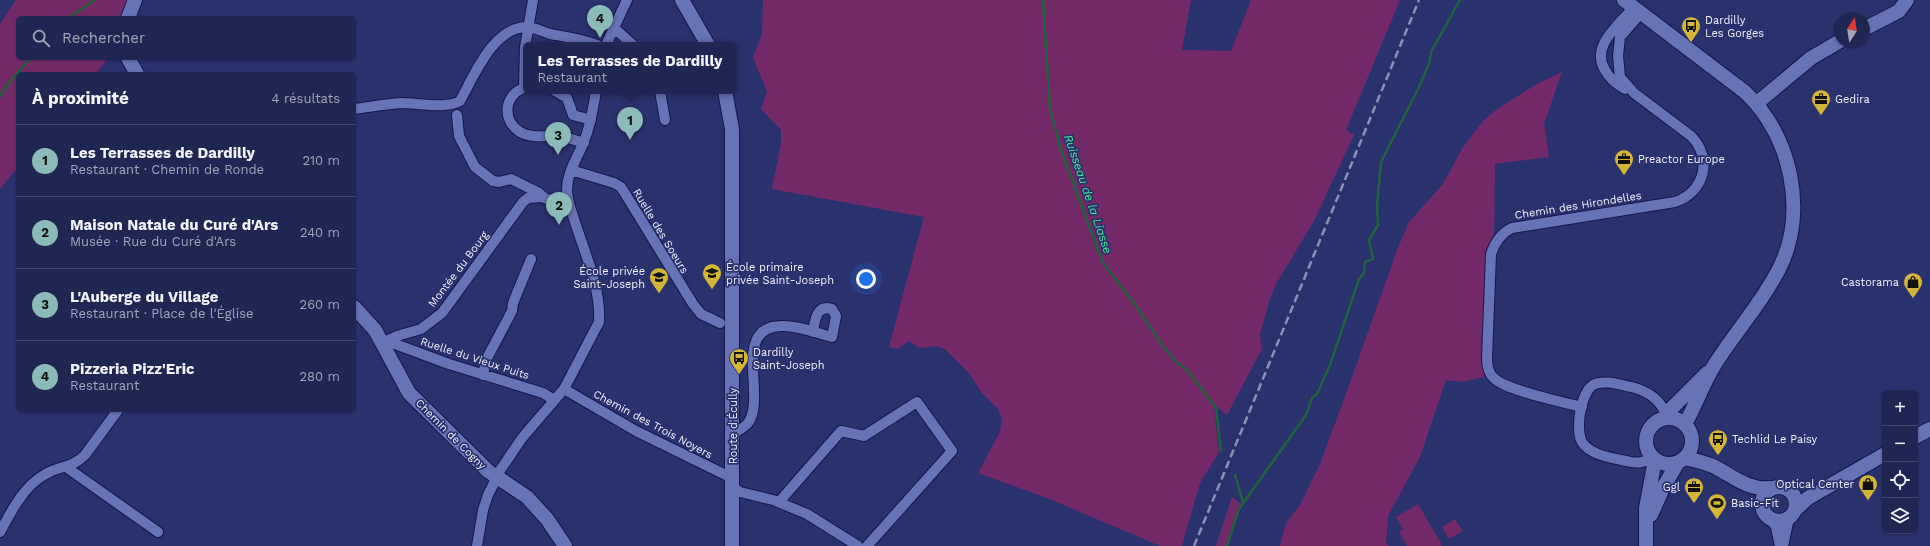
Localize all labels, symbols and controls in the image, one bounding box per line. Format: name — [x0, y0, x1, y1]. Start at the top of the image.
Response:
pin: 4 — [587, 5, 613, 38]
north arrow — [1834, 12, 1870, 48]
place label: Dardilly Les Gorges — [1705, 14, 1764, 40]
bus stop icon: Dardilly Les Gorges — [1680, 15, 1702, 43]
search box — [16, 16, 356, 60]
icon: search — [30, 27, 52, 49]
text: Rechercher — [62, 29, 145, 47]
popup — [523, 42, 737, 94]
text: Les Terrasses de Dardilly — [537, 52, 723, 70]
text: Restaurant — [537, 70, 607, 85]
text: À proximité — [32, 88, 129, 108]
office icon: Gedira — [1810, 88, 1832, 116]
text: 4 résultats — [272, 91, 340, 106]
place label: Gedira — [1835, 93, 1870, 106]
pin: 1 — [617, 107, 643, 140]
pin: 3 — [545, 122, 571, 155]
water label: Ruisseau de la Liasse — [1061, 133, 1115, 256]
text: Les Terrasses de Dardilly — [70, 144, 255, 162]
office icon: Preactor Europe — [1613, 148, 1635, 176]
text: 1 — [42, 153, 48, 168]
text: 210 m — [302, 153, 340, 168]
place label: Preactor Europe — [1638, 153, 1725, 166]
text: Restaurant · Chemin de Ronde — [70, 162, 264, 177]
street label: Ruelle des Soeurs — [630, 186, 691, 276]
street label: Chemin des Hirondelles — [1514, 189, 1643, 222]
pin: 2 — [546, 192, 572, 225]
text: Maison Natale du Curé d'Ars — [70, 216, 278, 234]
text: 2 — [41, 225, 49, 240]
text: 240 m — [300, 225, 340, 240]
street label: Montée du Bourg — [426, 229, 491, 310]
text: Musée · Rue du Curé d'Ars — [70, 234, 236, 249]
place label: École primaire privée Saint-Joseph — [726, 260, 834, 287]
school or university icon: École primaire privée Saint-Joseph — [701, 262, 723, 290]
place label: École privée Saint-Joseph — [574, 264, 645, 291]
school or university icon: École privée Saint-Joseph — [648, 266, 670, 294]
your location — [856, 269, 876, 289]
shop icon: Castorama — [1902, 271, 1924, 299]
place label: Castorama — [1841, 276, 1899, 289]
text: L'Auberge du Village — [70, 288, 218, 306]
text: 3 — [41, 297, 49, 312]
text: 260 m — [300, 297, 340, 312]
text: Restaurant · Place de l'Église — [70, 306, 254, 321]
street label: Ruelle du Vieux Puits — [419, 335, 531, 382]
place label: Dardilly Saint-Joseph — [753, 346, 825, 372]
bus stop icon: Dardilly Saint-Joseph — [728, 347, 750, 375]
text: Pizzeria Pizz'Eric — [70, 360, 195, 378]
text: 4 — [41, 369, 49, 384]
text: 280 m — [300, 369, 340, 384]
text: Restaurant — [70, 378, 140, 393]
street label: Chemin des Trois Noyers — [591, 387, 715, 461]
street label: Route d'Écully — [726, 387, 740, 464]
map controls — [1882, 390, 1918, 534]
button: + — [1882, 390, 1918, 426]
street label: Chemin de Cogny — [413, 397, 489, 472]
button: − — [1882, 426, 1918, 462]
bus stop icon: Techlid Le Paisy — [1707, 428, 1729, 456]
place label: Techlid Le Paisy — [1732, 433, 1818, 446]
button: locate — [1882, 462, 1918, 498]
shop icon: Optical Center — [1857, 473, 1879, 501]
office icon: Ggl — [1683, 476, 1705, 504]
place label: Optical Center — [1776, 478, 1855, 491]
place label: Ggl — [1663, 481, 1681, 494]
sports icon: Basic-Fit — [1706, 492, 1728, 520]
place label: Basic-Fit — [1731, 497, 1779, 510]
button: layers — [1882, 498, 1918, 534]

